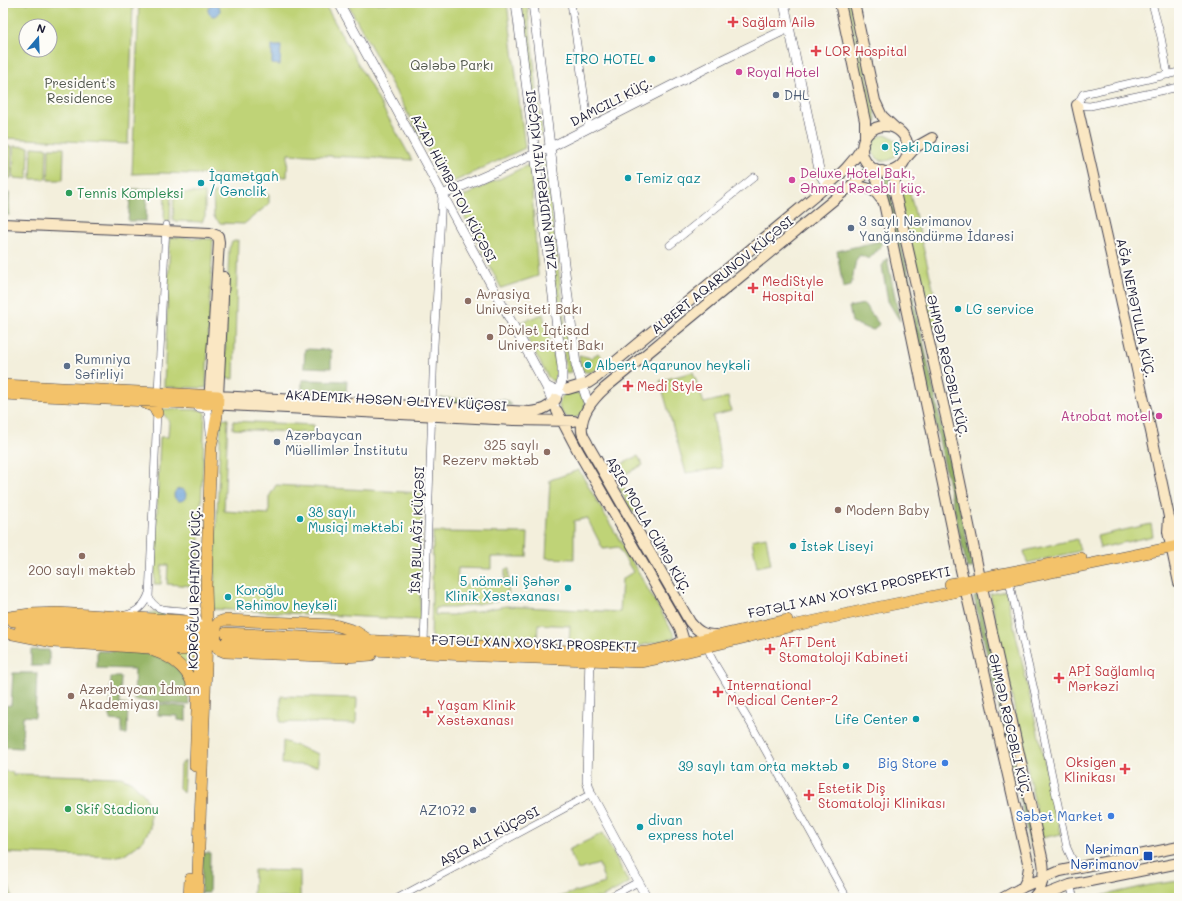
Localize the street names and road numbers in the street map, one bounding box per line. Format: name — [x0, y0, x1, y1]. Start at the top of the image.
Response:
street label: DAMCILI KÜÇ. — [567, 74, 655, 129]
street label: ZAUR NUDIRƏLIYEV KÜÇƏSI — [521, 89, 560, 271]
street label: AZAD HÜMBƏTOV KÜÇƏSI — [408, 111, 501, 265]
street label: ALBERT AQARUNOV KÜÇƏSI — [647, 212, 796, 337]
street label: AĞA NEMƏTULLA KÜÇ. — [1113, 237, 1160, 379]
street label: ƏHMƏD RƏCƏBLI KÜÇ. — [924, 293, 973, 439]
street label: AKADEMIK HƏSƏN ƏLIYEV KÜÇƏSI — [285, 385, 508, 414]
street label: AŞIQ MOLLA CÜMƏ KÜÇ. — [603, 453, 696, 596]
street label: İSA BULAĞI KÜÇƏSI — [406, 466, 427, 594]
street label: KOROĞLU RƏHIMOV KÜÇ. — [184, 507, 203, 669]
street label: FƏTƏLI XAN XOYSKI PROSPEKTI — [746, 562, 952, 621]
street label: FƏTƏLI XAN XOYSKI PROSPEKTI — [431, 630, 637, 655]
street label: ƏHMƏD RƏCƏBLI KÜÇ. — [986, 652, 1035, 798]
street label: AŞIQ ALI KÜÇƏSI — [436, 802, 542, 869]

